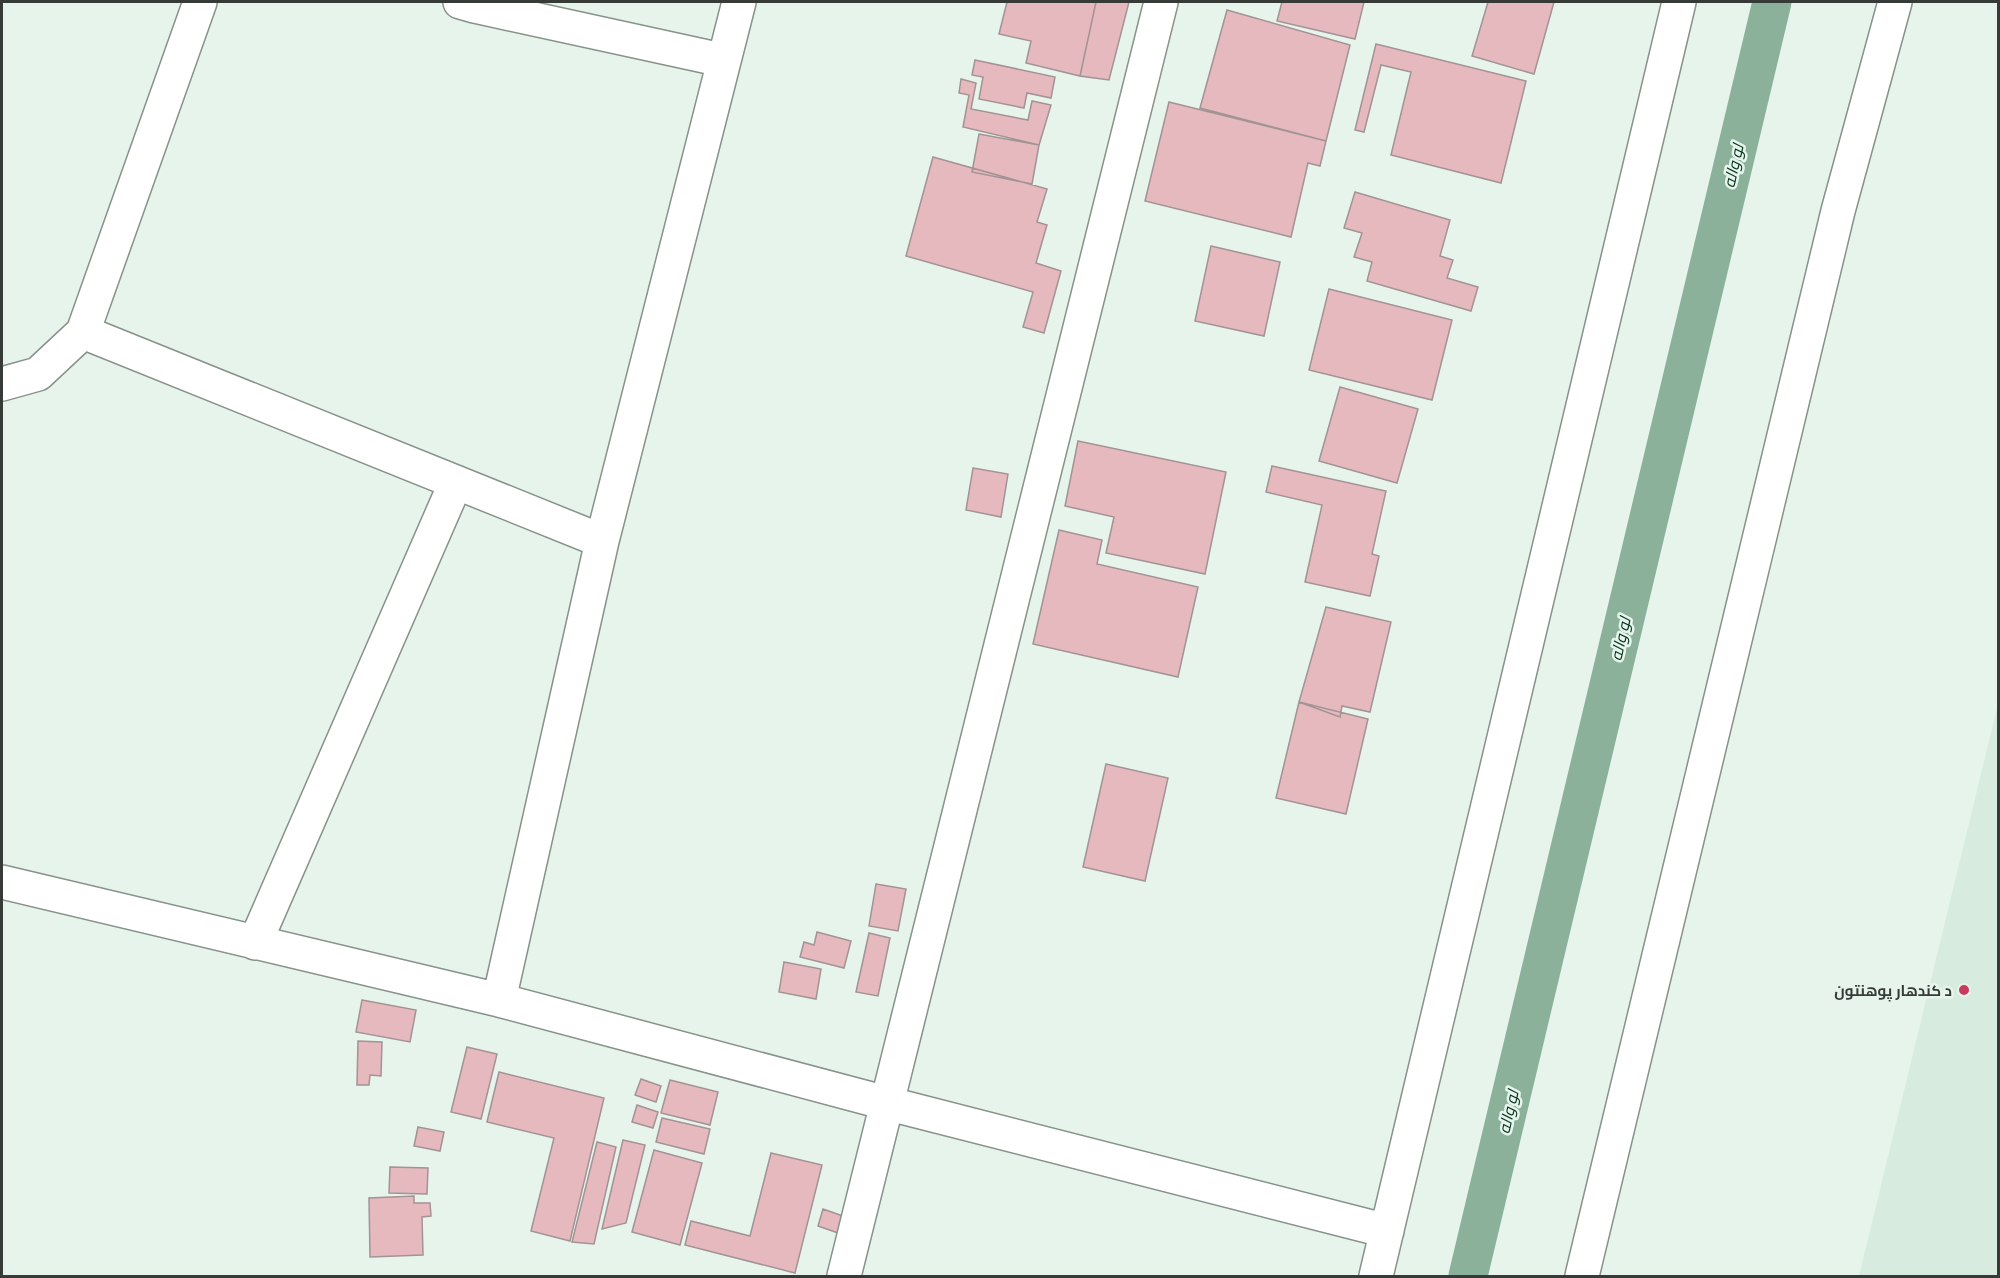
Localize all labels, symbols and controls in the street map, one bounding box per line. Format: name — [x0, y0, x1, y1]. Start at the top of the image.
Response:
water label: لو واله — [1718, 140, 1748, 190]
water label: لو واله — [1605, 613, 1635, 663]
place label: د کندهار پوهنتون — [1834, 981, 1952, 1002]
marker: د کندهار پوهنتون — [1957, 983, 1971, 997]
water label: لو واله — [1493, 1086, 1523, 1136]

